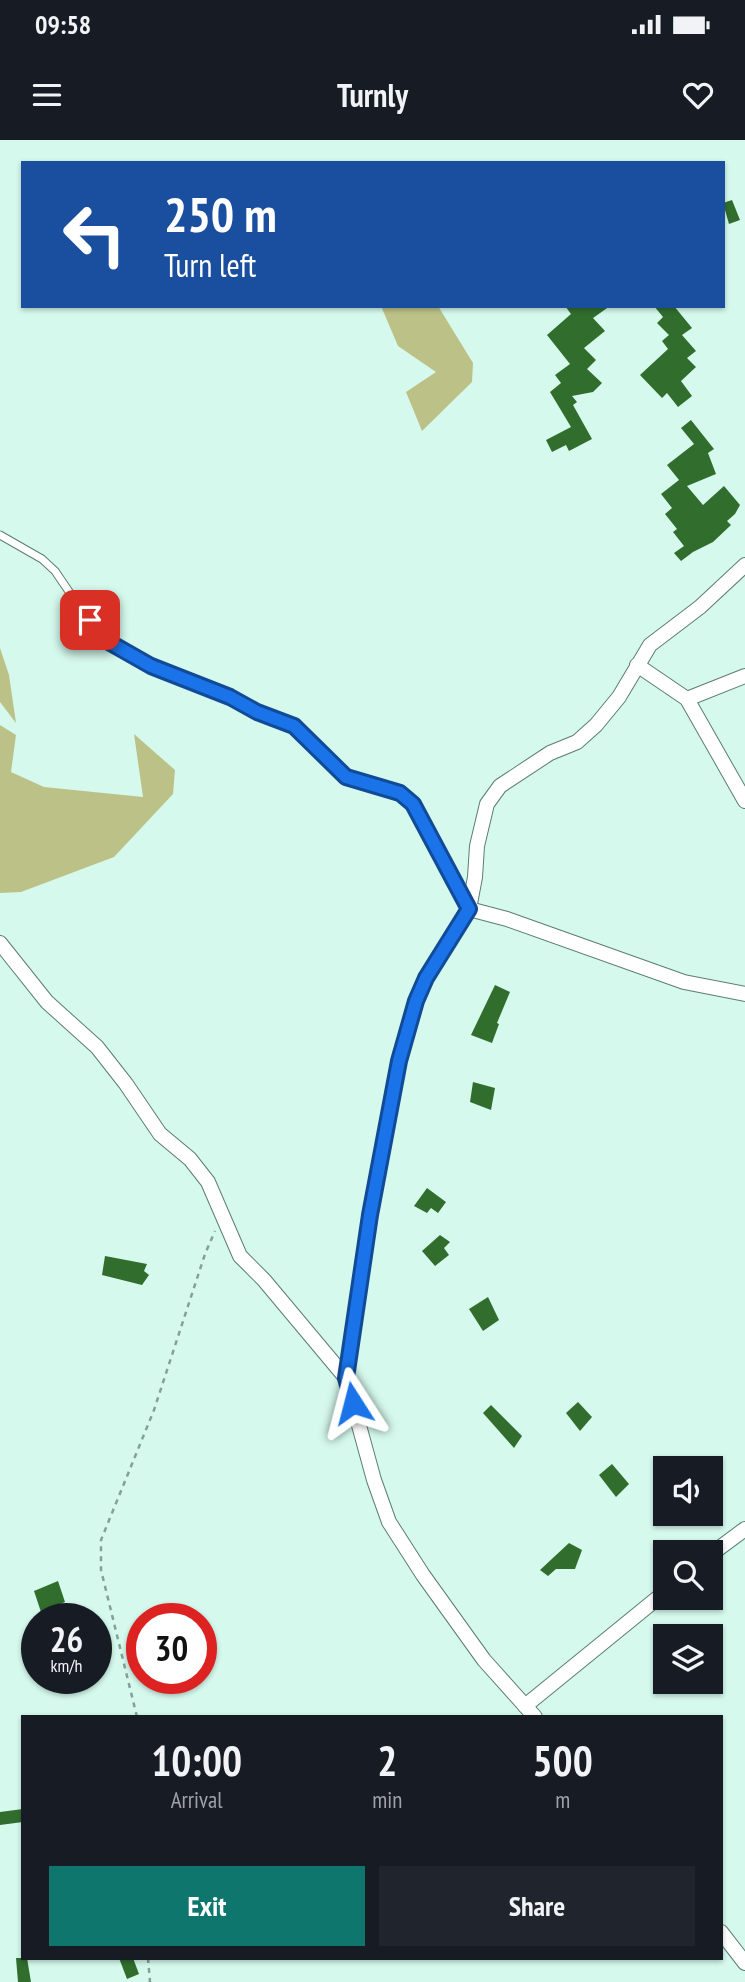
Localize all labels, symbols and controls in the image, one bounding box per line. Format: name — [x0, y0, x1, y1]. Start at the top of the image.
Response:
text: 09:58 — [35, 8, 91, 41]
text: Turnly — [337, 74, 408, 116]
icon: menu — [28, 76, 66, 114]
icon: heart — [679, 76, 717, 114]
text: 250 m — [164, 182, 277, 246]
icon: left — [49, 189, 140, 280]
text: Turn left — [164, 244, 256, 286]
pin — [60, 590, 120, 650]
icon: arrive — [71, 601, 109, 639]
position arrow — [316, 1366, 390, 1440]
map controls — [653, 1456, 723, 1694]
button: sound — [653, 1456, 723, 1526]
button: search — [653, 1540, 723, 1610]
speed limit sign: 30 — [126, 1603, 217, 1694]
text: 26 — [50, 1616, 83, 1662]
button: layers — [653, 1624, 723, 1694]
text: km/h — [51, 1654, 82, 1677]
text: 10:00 — [151, 1733, 242, 1788]
text: 2 — [377, 1733, 397, 1788]
text: 500 — [533, 1733, 593, 1788]
text: Arrival — [171, 1785, 223, 1814]
text: min — [372, 1785, 402, 1814]
text: m — [555, 1785, 570, 1814]
button: Exit — [49, 1866, 365, 1946]
button: Share — [379, 1866, 695, 1946]

